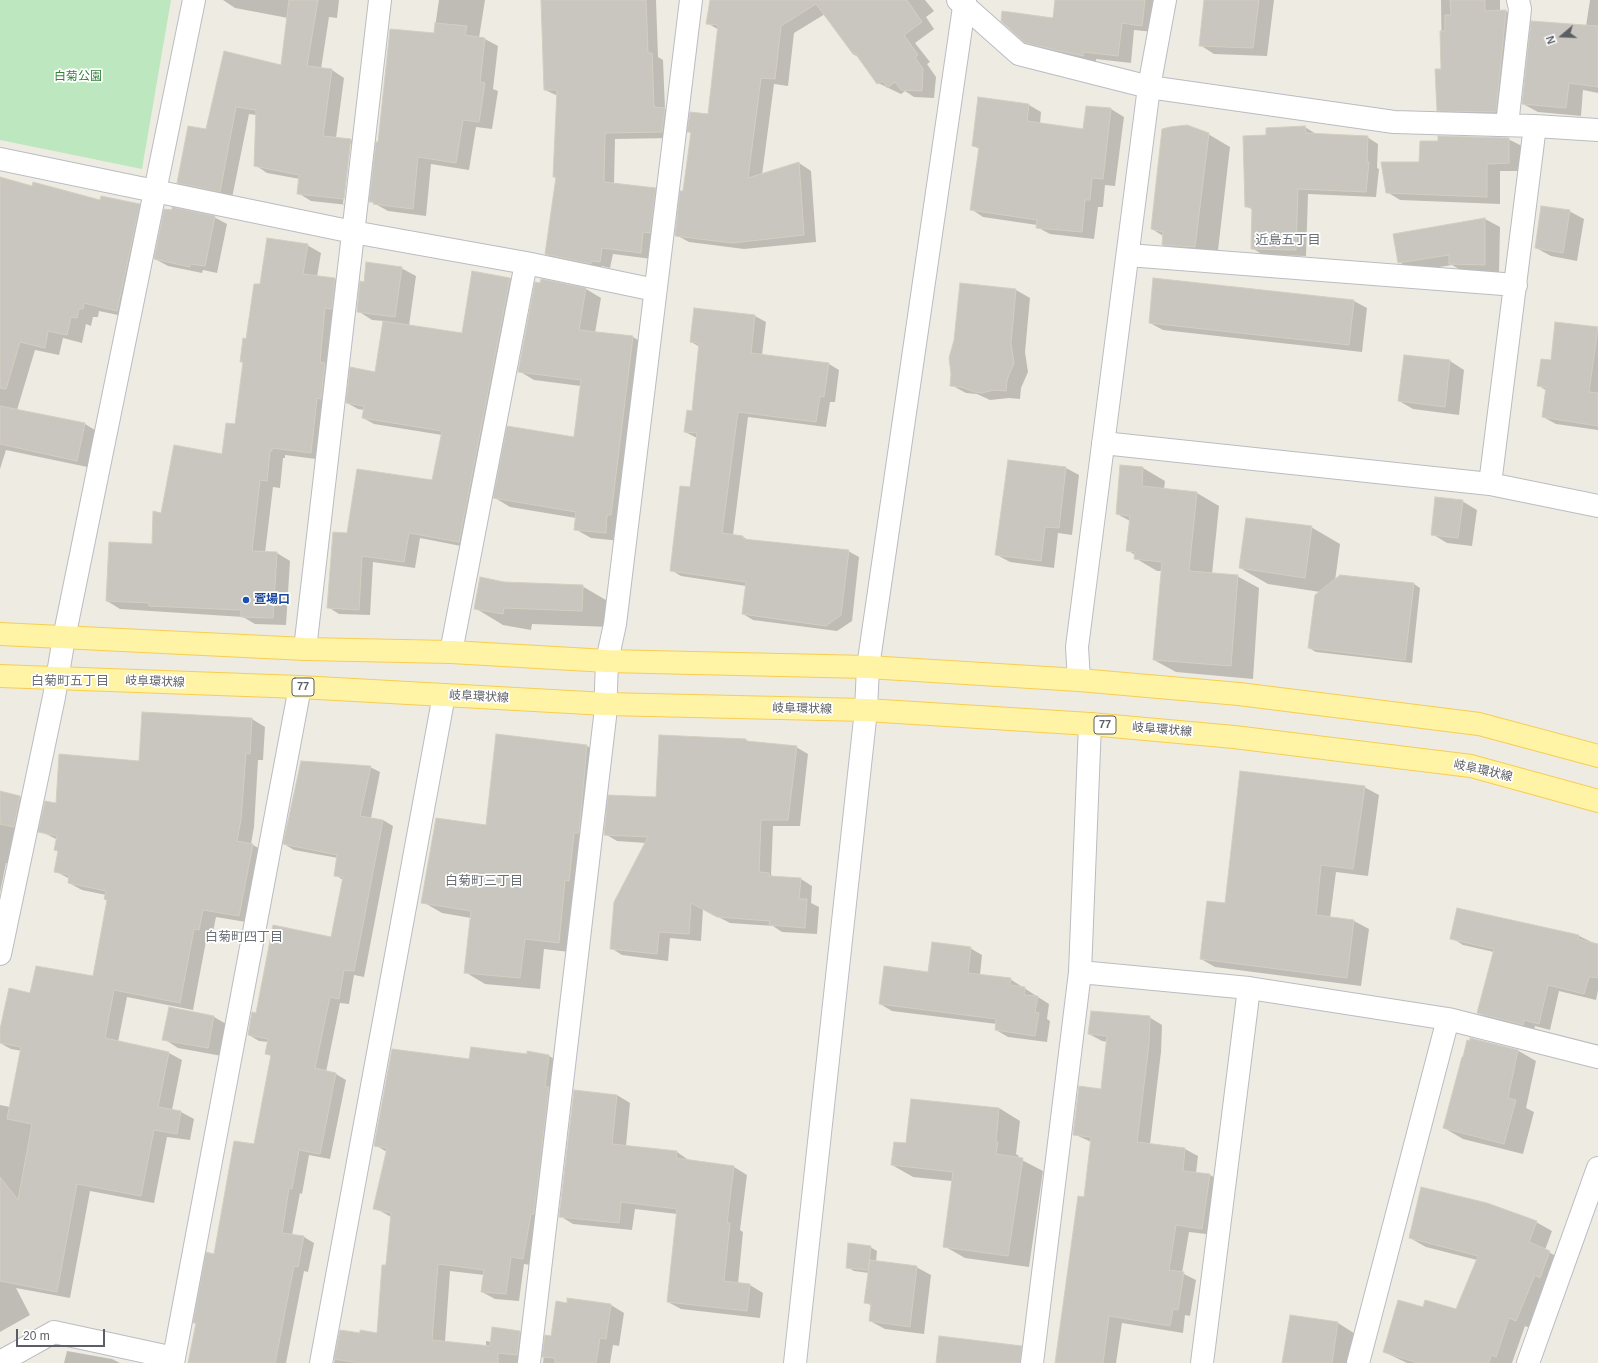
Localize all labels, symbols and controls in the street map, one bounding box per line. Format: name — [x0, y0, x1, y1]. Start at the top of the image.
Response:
north arrow — [1542, 16, 1582, 56]
text: N — [1544, 34, 1558, 46]
park label: 白菊公園 — [54, 70, 102, 84]
district label: 近島五丁目 — [1256, 232, 1320, 248]
place label: 萱場口 — [254, 593, 290, 607]
marker: 萱場口 — [241, 595, 251, 605]
district label: 白菊町五丁目 — [31, 673, 109, 689]
street label: 岐阜環状線 — [125, 674, 185, 690]
road number: 77 — [292, 678, 314, 696]
street label: 岐阜環状線 — [449, 688, 509, 706]
street label: 岐阜環状線 — [772, 701, 832, 717]
road number: 77 — [1094, 716, 1116, 734]
street label: 岐阜環状線 — [1131, 720, 1193, 740]
street label: 岐阜環状線 — [1452, 757, 1514, 785]
district label: 白菊町三丁目 — [445, 873, 523, 889]
district label: 白菊町四丁目 — [205, 929, 283, 945]
scale bar — [18, 1321, 107, 1347]
text: 20 m — [23, 1329, 50, 1343]

